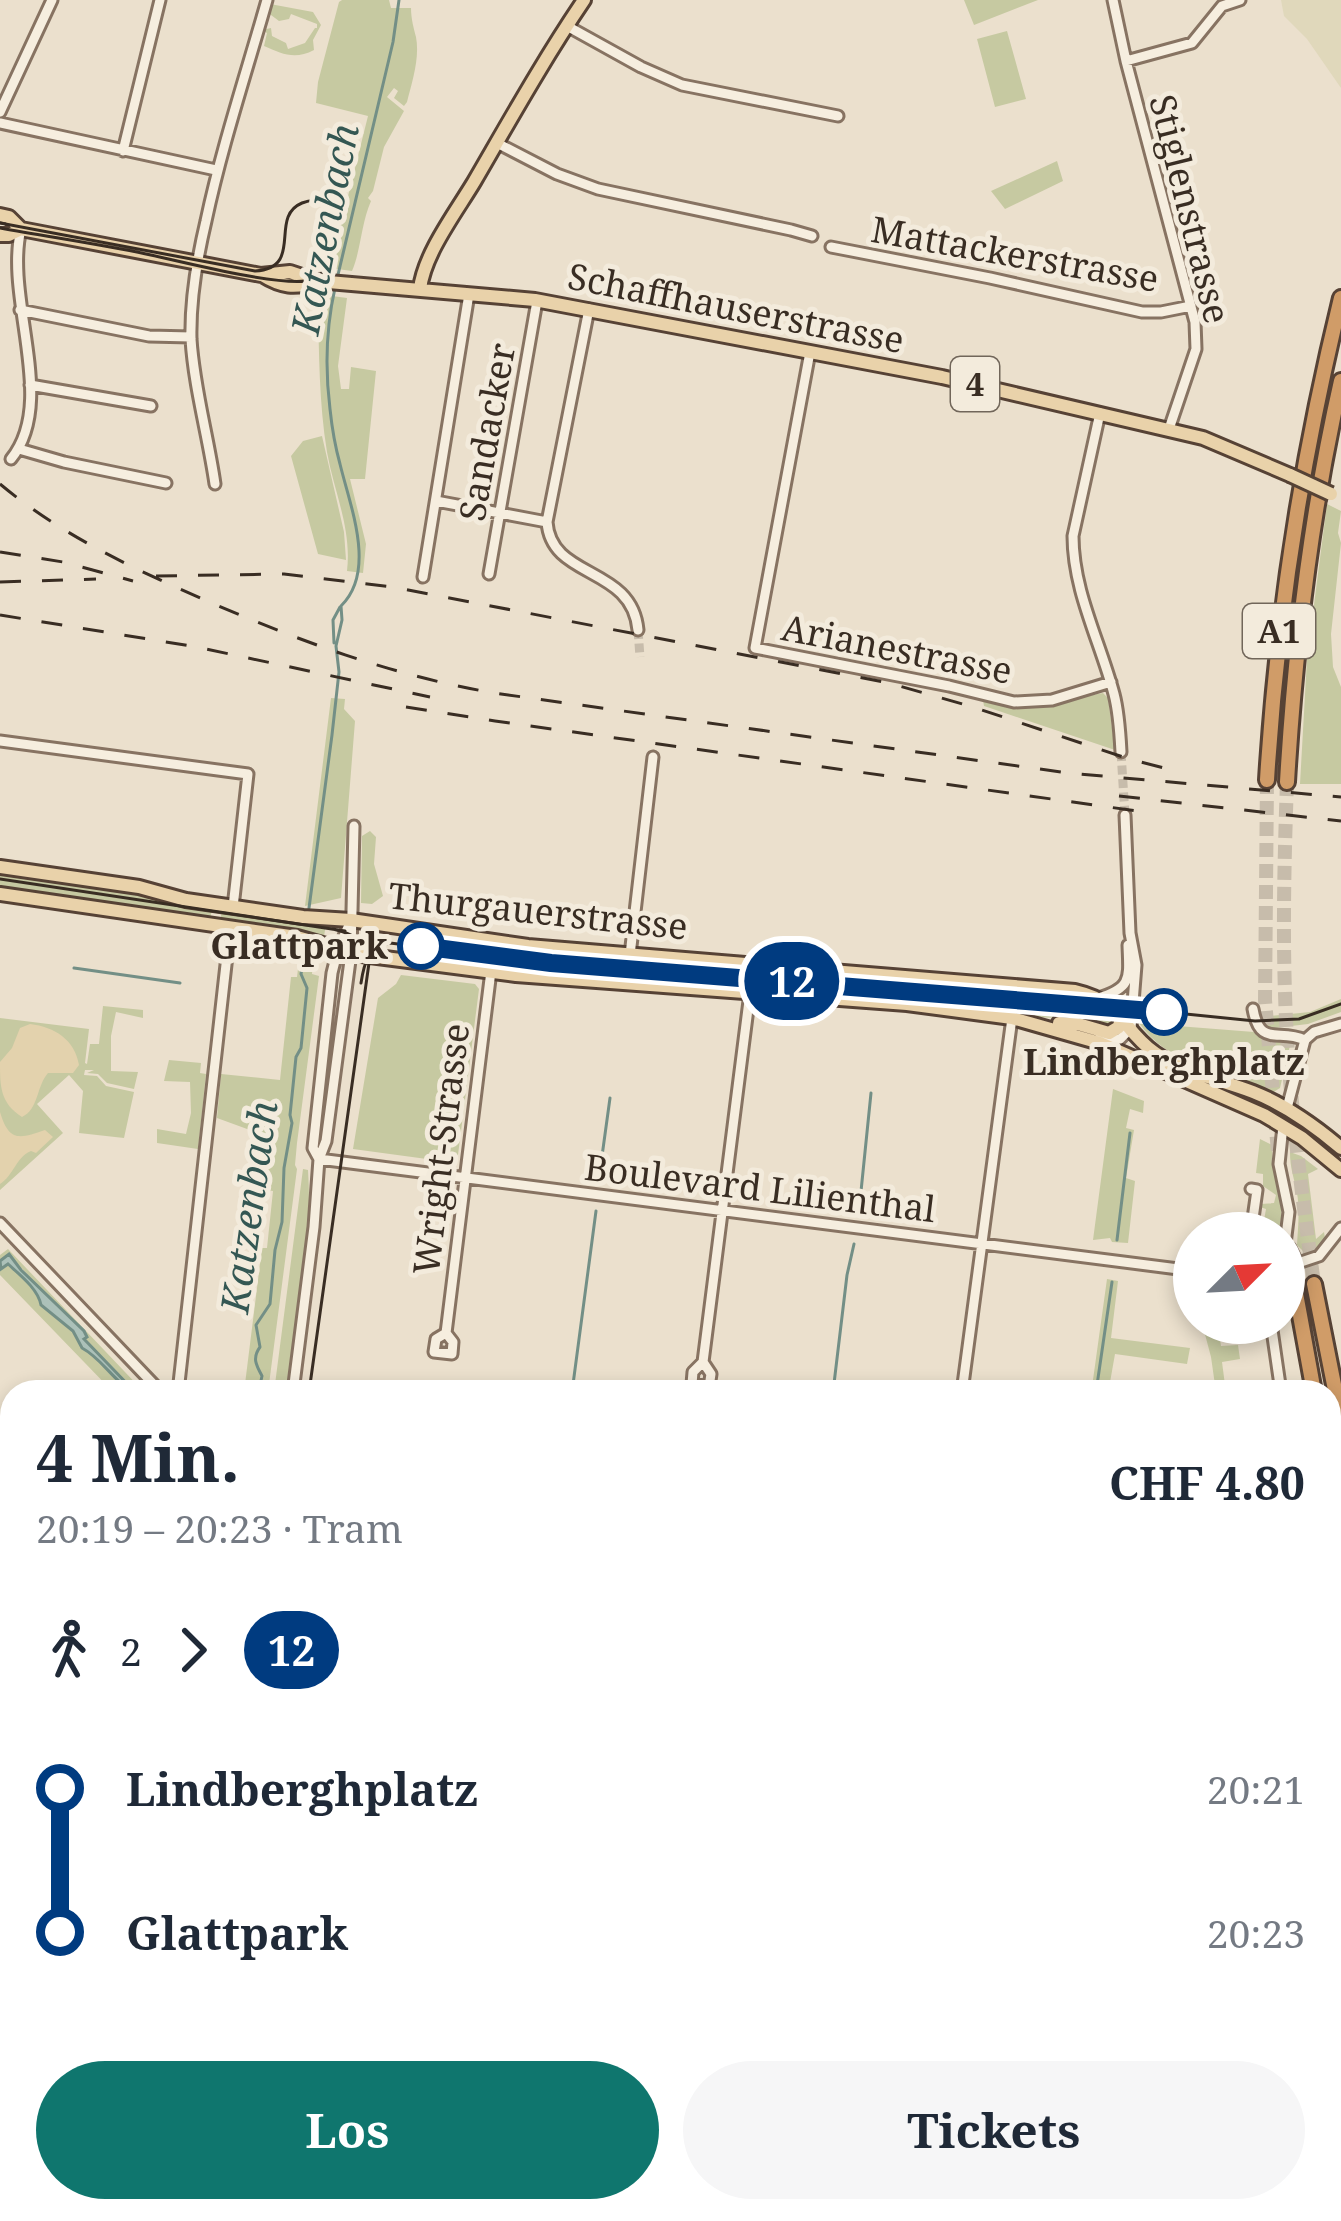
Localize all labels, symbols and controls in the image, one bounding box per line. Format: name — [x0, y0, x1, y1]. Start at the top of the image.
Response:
street label: Stiglenstrasse — [1138, 89, 1243, 328]
water label: Katzenbach — [277, 119, 370, 340]
street label: Mattackerstrasse — [868, 204, 1163, 303]
street label: Schaffhauserstrasse — [564, 251, 908, 364]
street label: Sandacker — [447, 339, 526, 525]
road number: 4 — [951, 357, 999, 411]
street label: Arianestrasse — [778, 602, 1016, 695]
road number: A1 — [1243, 604, 1315, 658]
street label: Thurgauerstrasse — [386, 870, 690, 951]
place label: Glattpark — [210, 921, 388, 970]
marker: Glattpark — [399, 924, 443, 968]
line badge: 12 — [738, 942, 846, 1020]
text: 12 — [768, 952, 816, 1009]
marker: Lindberghplatz — [1142, 990, 1186, 1034]
street label: Wright-Strasse — [401, 1021, 480, 1277]
place label: Lindberghplatz — [1023, 1037, 1305, 1086]
water label: Katzenbach — [206, 1097, 289, 1317]
street label: Boulevard Lilienthal — [582, 1142, 938, 1233]
north arrow — [1173, 1212, 1305, 1344]
map controls — [1173, 1212, 1305, 1344]
text: 4 Min. — [36, 1411, 240, 1501]
text: CHF 4.80 — [1109, 1452, 1305, 1513]
text: 20:19 – 20:23 · Tram — [36, 1501, 403, 1554]
icon: walk — [36, 1617, 102, 1683]
icon: forward — [160, 1617, 226, 1683]
text: 12 — [268, 1621, 315, 1678]
text: 2 — [120, 1624, 142, 1677]
text: Lindberghplatz — [126, 1758, 478, 1819]
text: 20:21 — [1207, 1762, 1305, 1815]
text: Glattpark — [126, 1902, 348, 1963]
text: 20:23 — [1207, 1906, 1305, 1959]
button: Los — [36, 2061, 659, 2199]
button: Tickets — [683, 2061, 1305, 2199]

